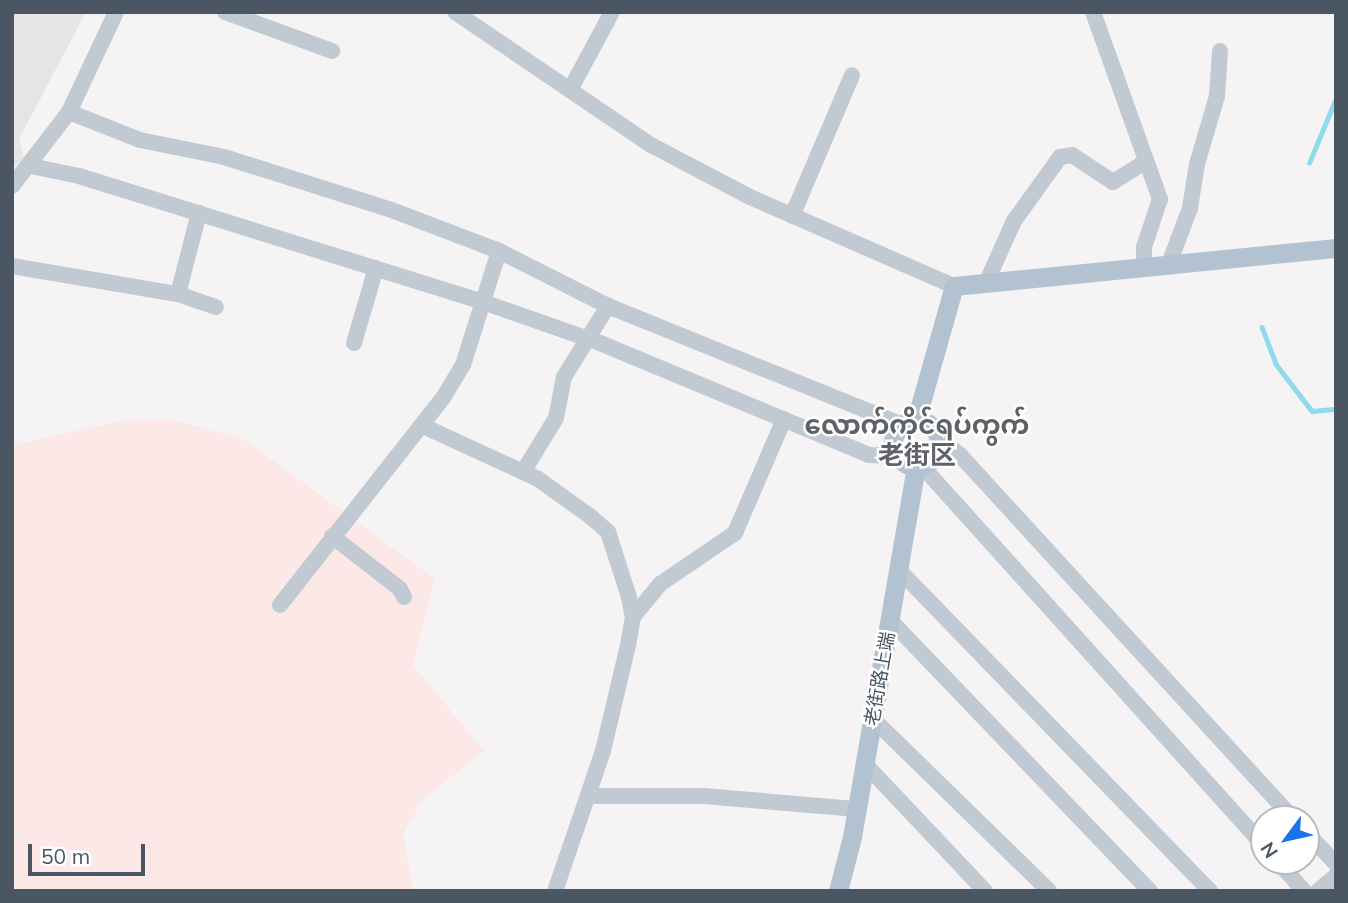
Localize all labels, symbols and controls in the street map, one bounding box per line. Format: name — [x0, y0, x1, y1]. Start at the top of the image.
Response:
district label: လောက်ကိုင်ရပ်ကွက် 老街区 — [805, 409, 1029, 471]
street label: 老街路上端 — [861, 630, 899, 728]
north arrow — [1250, 805, 1320, 875]
scale bar — [32, 830, 149, 874]
text: N — [1255, 838, 1283, 863]
text: 50 m — [41, 843, 90, 869]

